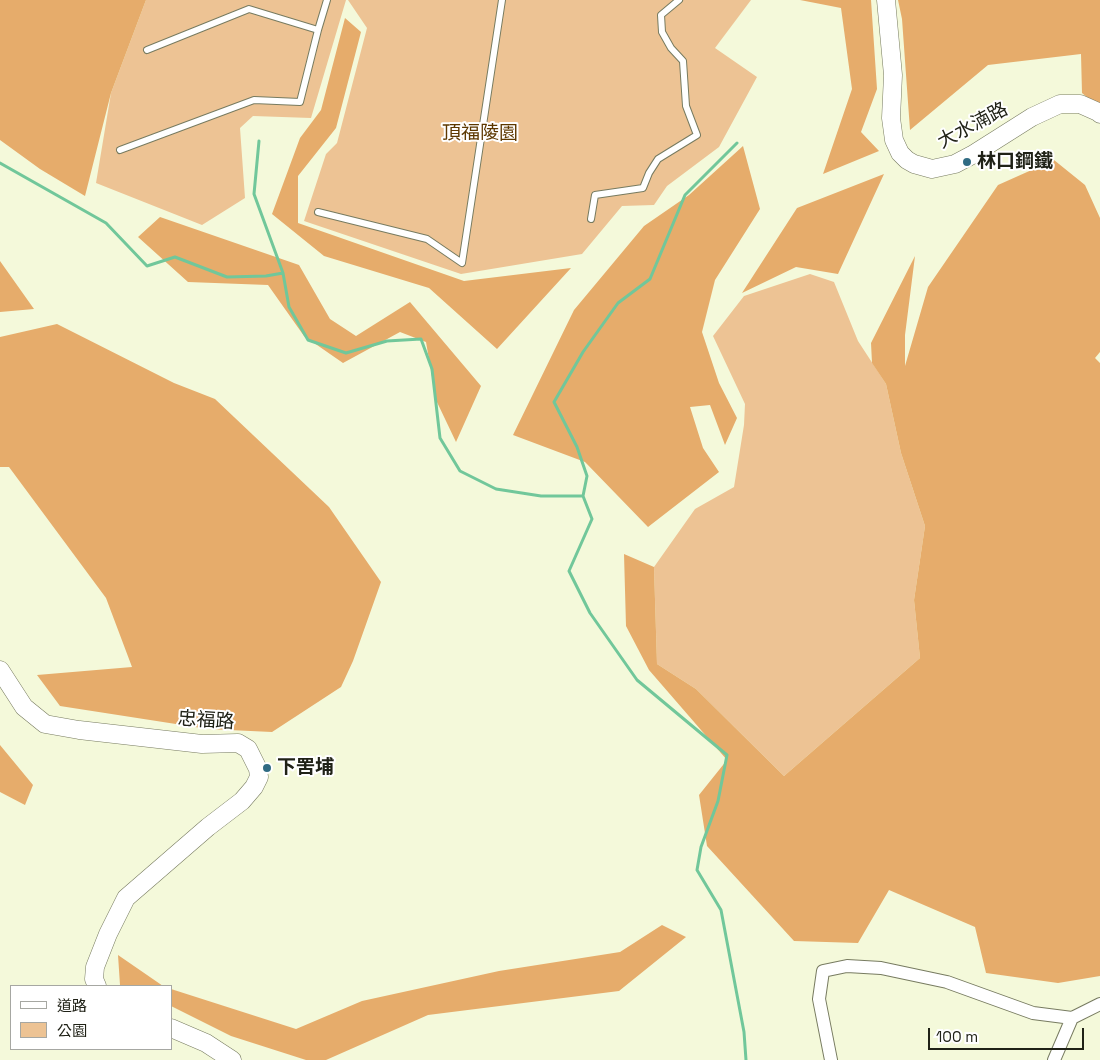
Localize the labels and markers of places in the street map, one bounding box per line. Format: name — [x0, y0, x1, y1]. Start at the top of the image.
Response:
place label: 林口鋼鐵 — [977, 151, 1053, 173]
marker: 林口鋼鐵 — [961, 156, 973, 168]
place label: 下罟埔 — [277, 757, 334, 779]
marker: 下罟埔 — [261, 762, 273, 774]

